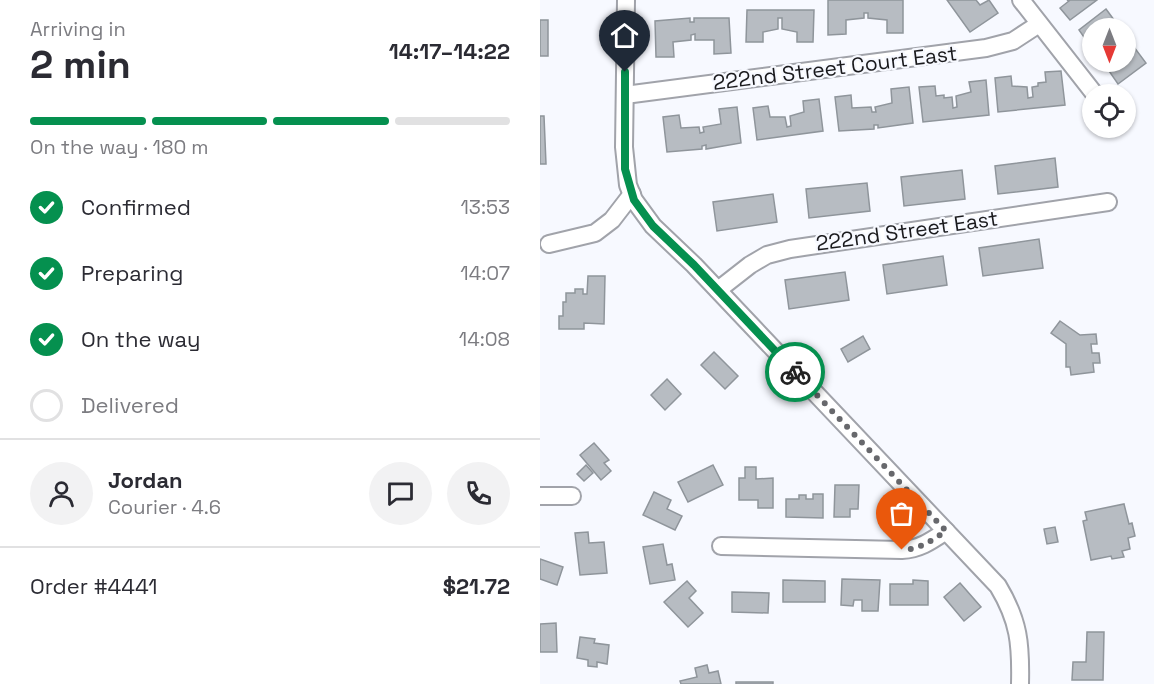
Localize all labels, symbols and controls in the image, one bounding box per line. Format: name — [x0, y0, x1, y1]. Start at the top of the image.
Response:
pin — [599, 10, 650, 72]
text: Arriving in — [30, 16, 126, 42]
north arrow — [1082, 18, 1136, 72]
map controls — [1082, 18, 1136, 138]
icon: home — [608, 19, 641, 52]
text: 14:17–14:22 — [389, 37, 510, 65]
street label: 222nd Street Court East — [711, 39, 959, 96]
text: 2 min — [30, 40, 131, 89]
button: locate — [1082, 84, 1136, 138]
text: On the way · 180 m — [30, 134, 209, 160]
icon: check — [30, 191, 63, 224]
text: Confirmed — [81, 193, 191, 221]
text: 13:53 — [460, 194, 510, 220]
street label: 222nd Street East — [814, 204, 1000, 257]
icon: check — [30, 257, 63, 290]
text: Preparing — [81, 259, 183, 287]
text: 14:07 — [460, 260, 510, 286]
icon: check — [30, 323, 63, 356]
text: On the way — [81, 325, 200, 353]
text: 14:08 — [459, 326, 510, 352]
courier — [765, 342, 825, 402]
icon: bike — [779, 356, 812, 389]
text: Delivered — [81, 391, 179, 419]
button: person — [30, 462, 93, 525]
button: chat — [369, 462, 432, 525]
button: phone — [447, 462, 510, 525]
text: Jordan — [108, 466, 183, 494]
pin — [876, 488, 927, 550]
text: Courier · 4.6 — [108, 494, 221, 520]
icon: bag — [885, 497, 918, 530]
text: Order #4441 — [30, 572, 157, 600]
text: $21.72 — [443, 572, 510, 600]

